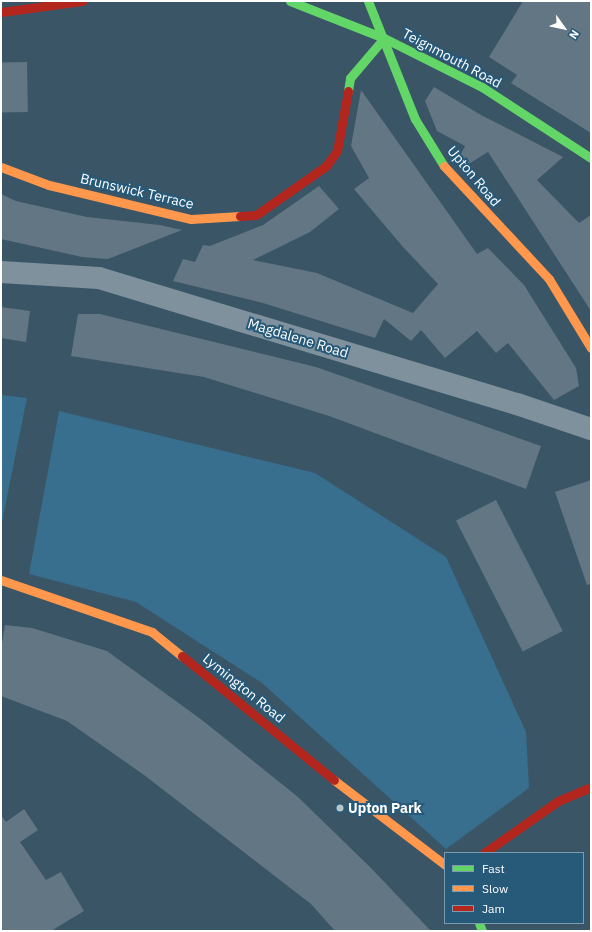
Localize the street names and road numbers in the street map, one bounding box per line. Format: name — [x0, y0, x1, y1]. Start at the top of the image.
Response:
street label: Teignmouth Road — [399, 25, 505, 91]
street label: Upton Road — [444, 142, 504, 210]
street label: Brunswick Terrace — [79, 170, 195, 212]
street label: Magdalene Road — [246, 315, 350, 361]
street label: Lymington Road — [200, 650, 288, 726]

